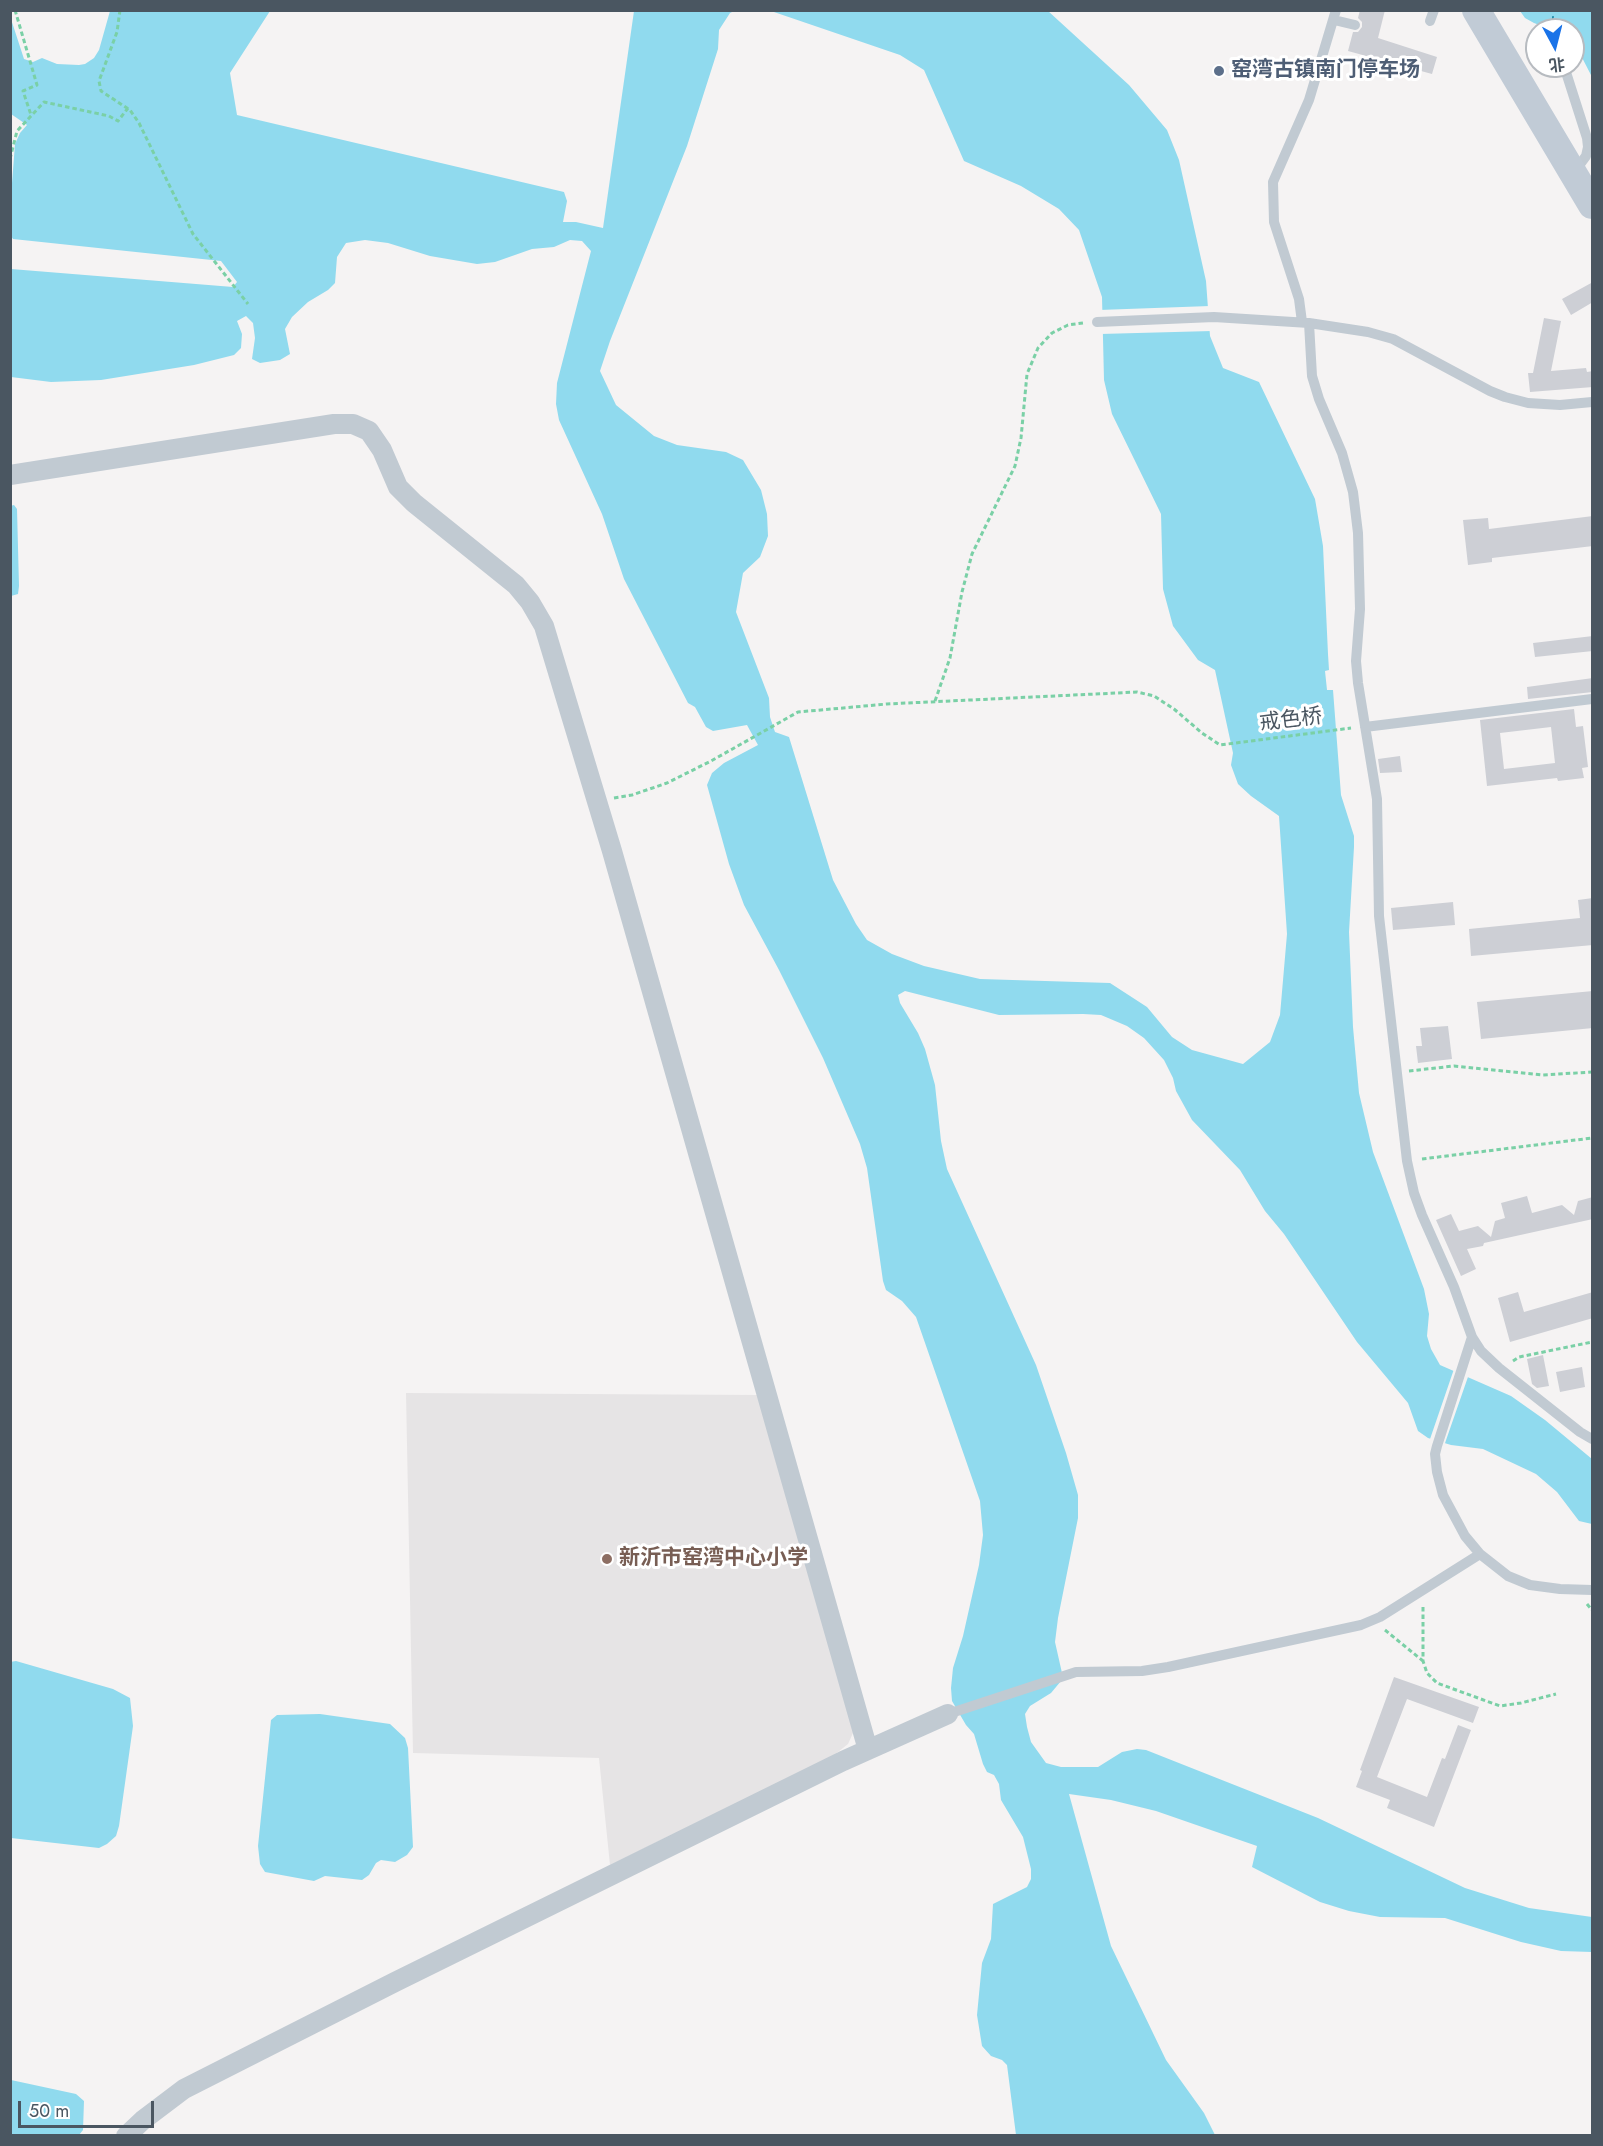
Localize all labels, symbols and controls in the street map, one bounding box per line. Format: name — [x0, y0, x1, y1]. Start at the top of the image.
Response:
north arrow — [1525, 18, 1585, 78]
text: 北 — [1548, 52, 1566, 77]
place label: 窑湾古镇南门停车场 — [1231, 58, 1420, 84]
marker: 窑湾古镇南门停车场 — [1212, 64, 1226, 78]
street label: 戒色桥 — [1258, 705, 1324, 737]
place label: 新沂市窑湾中心小学 — [619, 1546, 808, 1572]
marker: 新沂市窑湾中心小学 — [600, 1552, 614, 1566]
scale bar — [21, 2089, 158, 2127]
text: 50 m — [29, 2098, 69, 2124]

